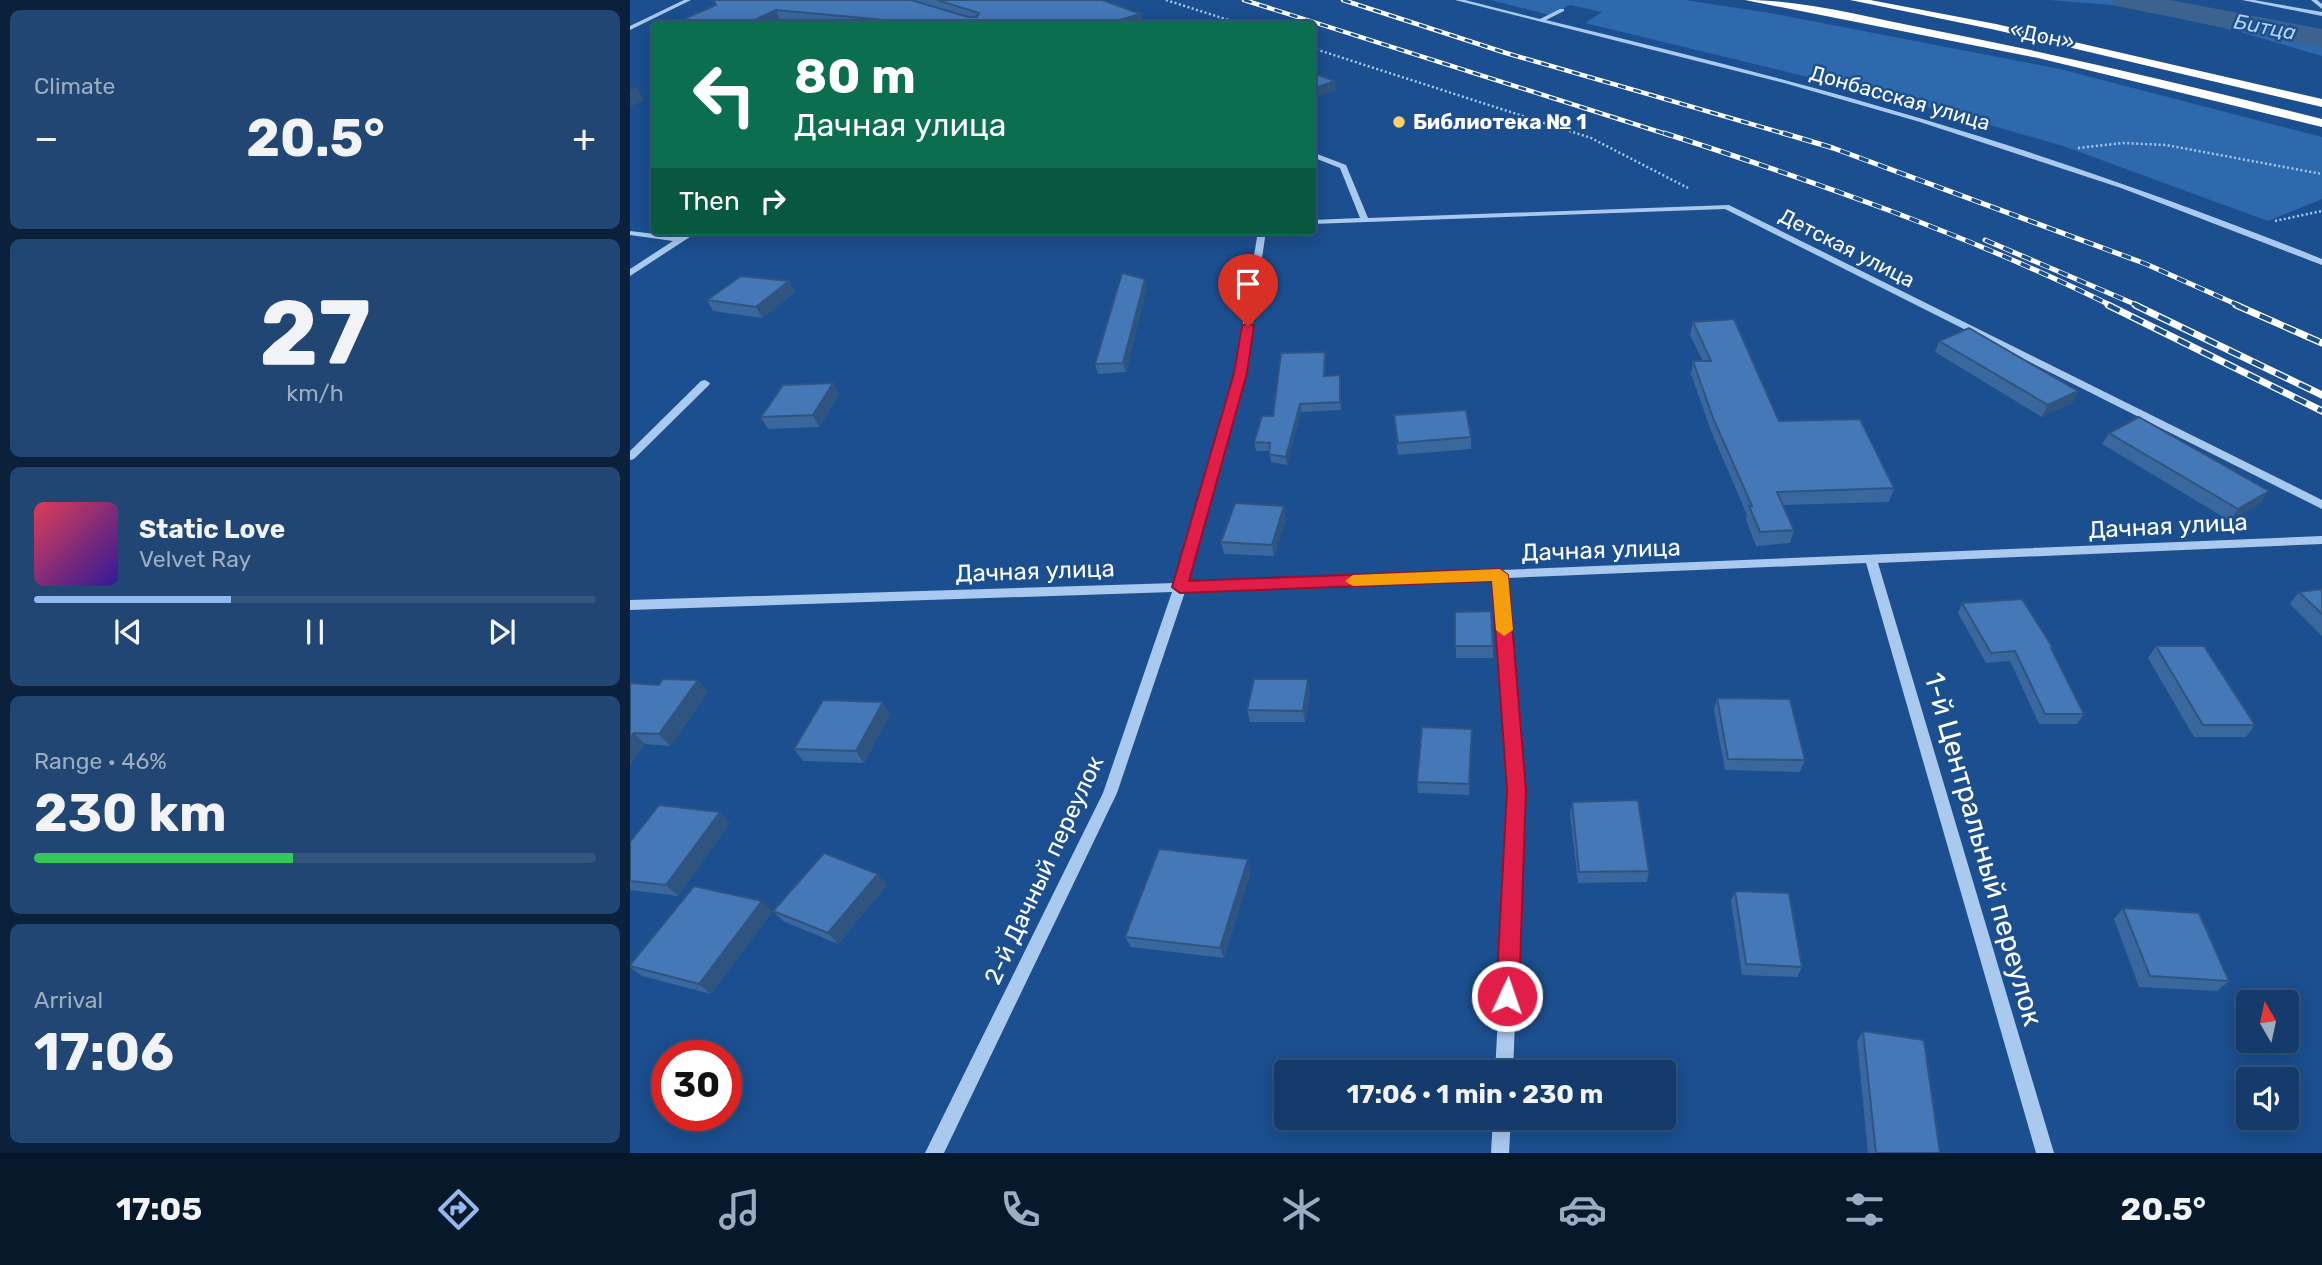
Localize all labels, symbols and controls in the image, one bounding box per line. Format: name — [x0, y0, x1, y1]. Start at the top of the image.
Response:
water label: Битца — [2232, 8, 2298, 45]
street label: «Дон» — [2008, 17, 2077, 55]
text: 80 m — [794, 47, 916, 105]
icon: left — [679, 49, 770, 140]
street label: Донбасская улица — [1807, 60, 1993, 135]
text: Climate — [34, 72, 115, 100]
text: Дачная улица — [794, 106, 1006, 144]
text: 20.5° — [246, 107, 385, 169]
place label: Библиотека № 1 — [1413, 109, 1587, 134]
marker: Библиотека № 1 — [1391, 114, 1407, 130]
text: − — [34, 115, 59, 161]
text: + — [572, 115, 596, 161]
icon: right — [754, 182, 792, 220]
text: Then — [679, 186, 740, 217]
street label: Детская улица — [1775, 203, 1919, 292]
pin — [1218, 254, 1278, 326]
icon: arrive — [1229, 265, 1267, 303]
text: 27 — [259, 279, 371, 387]
text: km/h — [286, 379, 344, 407]
street label: Дачная улица — [2088, 508, 2248, 544]
text: Static Love — [139, 514, 285, 545]
street label: Дачная улица — [1521, 533, 1681, 567]
text: Velvet Ray — [139, 545, 251, 573]
street label: Дачная улица — [955, 554, 1115, 588]
icon: previous — [109, 613, 147, 651]
icon: pause — [296, 613, 334, 651]
icon: next — [483, 613, 521, 651]
street label: 1-й Центральный переулок — [1917, 669, 2050, 1030]
text: Range · 46% — [34, 747, 167, 775]
street label: 2-й Дачный переулок — [979, 751, 1109, 989]
text: 230 km — [34, 782, 227, 844]
position arrow — [1470, 959, 1544, 1033]
text: Arrival — [34, 986, 103, 1014]
north arrow — [2236, 990, 2300, 1054]
map controls — [2236, 990, 2299, 1130]
text: 17:06 — [34, 1021, 174, 1083]
speed limit sign: 30 — [651, 1040, 742, 1131]
button: sound — [2236, 1067, 2299, 1130]
text: 17:06 · 1 min · 230 m — [1347, 1079, 1603, 1110]
icon: directions — [434, 1185, 483, 1234]
icon: music — [715, 1185, 764, 1234]
icon: phone — [996, 1185, 1045, 1234]
icon: climate — [1277, 1185, 1326, 1234]
icon: car — [1558, 1185, 1607, 1234]
icon: filters — [1840, 1185, 1889, 1234]
text: 17:05 — [116, 1190, 202, 1228]
text: 20.5° — [2121, 1190, 2206, 1228]

